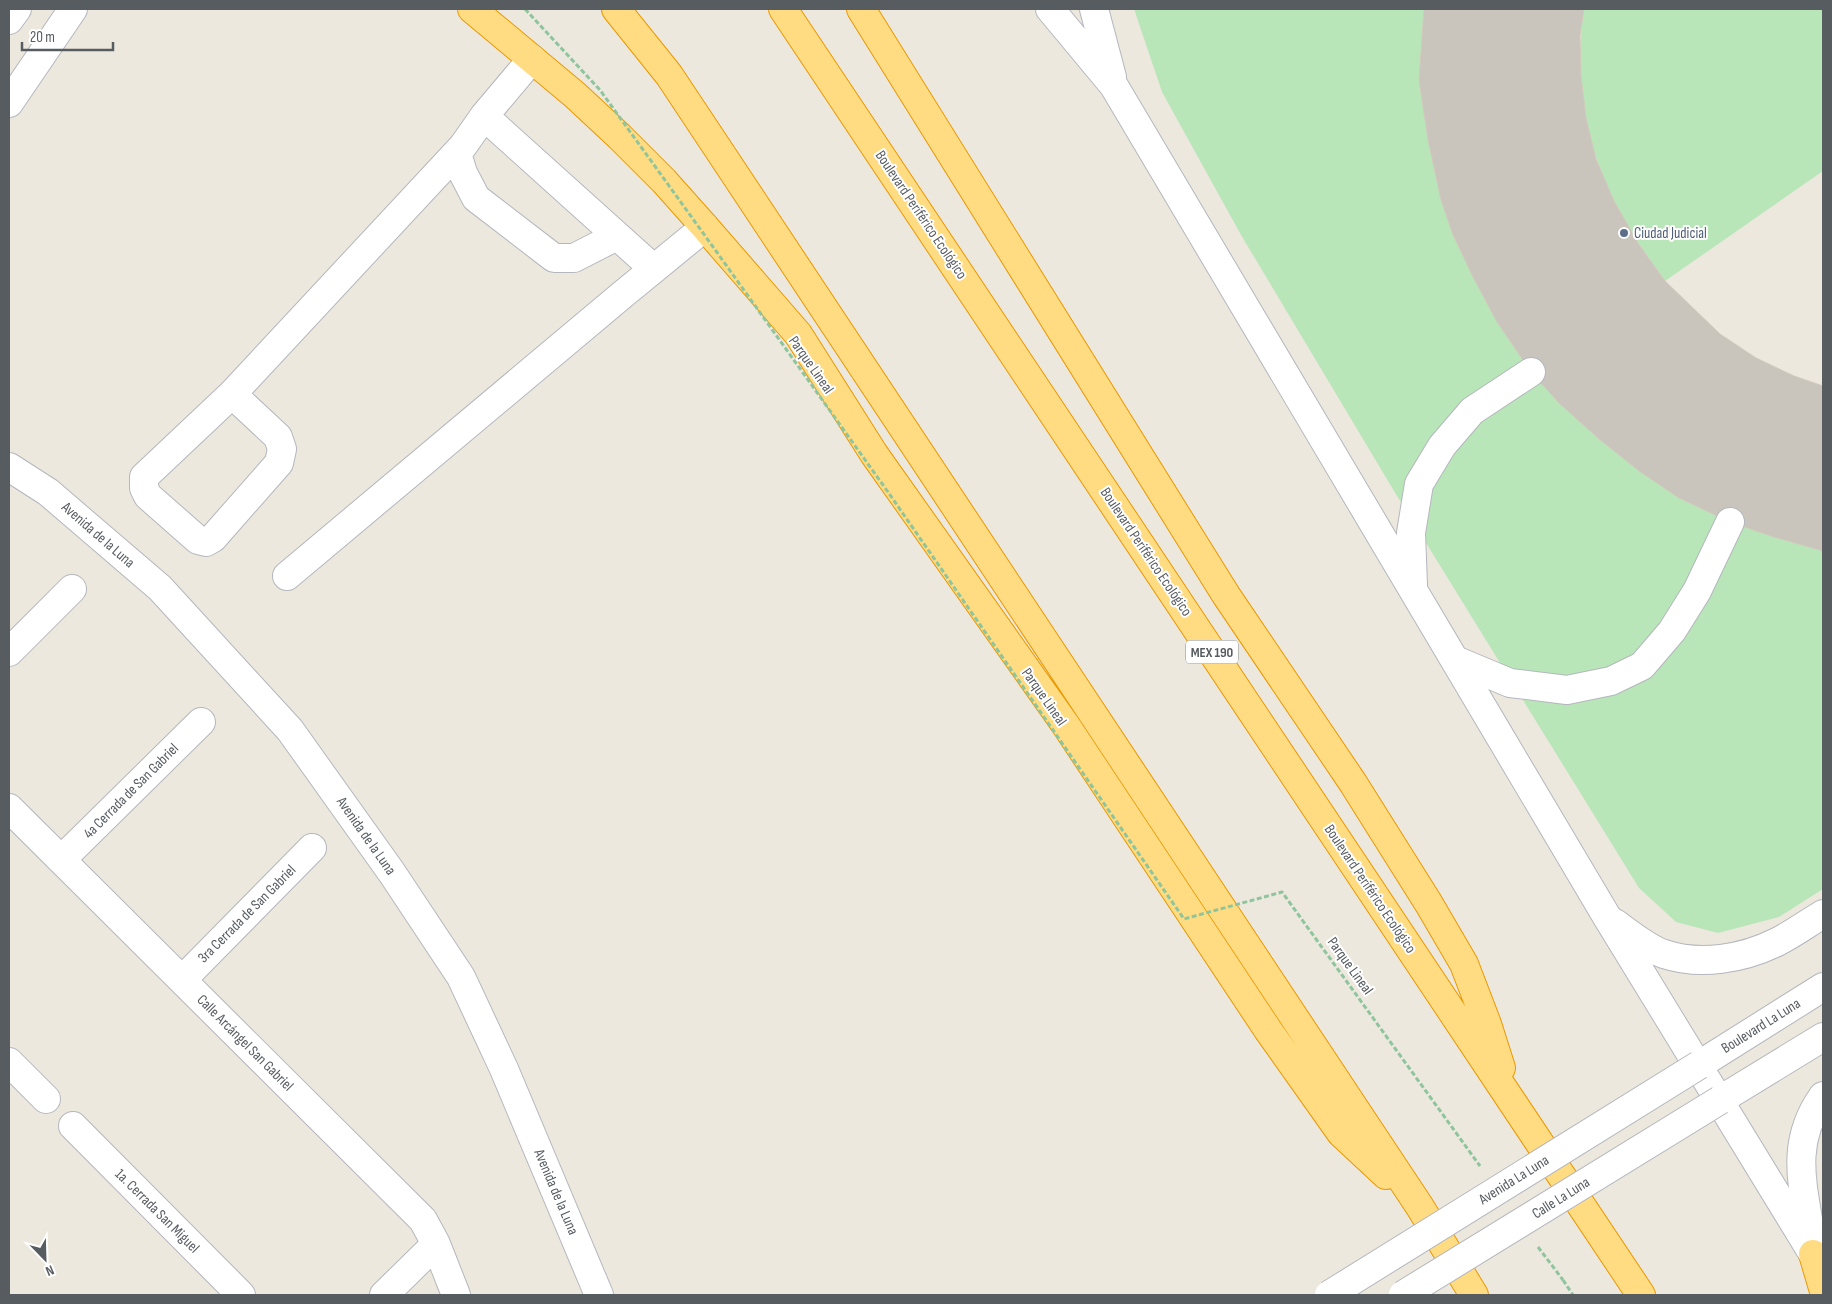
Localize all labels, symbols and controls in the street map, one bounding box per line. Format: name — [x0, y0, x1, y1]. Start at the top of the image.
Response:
scale bar — [22, 20, 114, 52]
text: 20 m — [30, 28, 55, 47]
street label: Boulevard Periférico Ecológico — [871, 147, 971, 283]
place label: Ciudad Judicial — [1634, 224, 1707, 243]
marker: Ciudad Judicial — [1618, 227, 1630, 239]
street label: Parque Lineal — [784, 332, 838, 398]
street label: Boulevard Periférico Ecológico — [1096, 484, 1196, 620]
street label: Avenida de la Luna — [57, 497, 139, 572]
road number: MEX 190 — [1186, 640, 1238, 664]
street label: Parque Lineal — [1017, 664, 1071, 730]
street label: 4a Cerrada de San Gabriel — [79, 739, 183, 843]
street label: Avenida de la Luna — [331, 792, 400, 879]
street label: Boulevard Periférico Ecológico — [1320, 821, 1420, 957]
street label: 3ra Cerrada de San Gabriel — [194, 861, 300, 967]
street label: Parque Lineal — [1323, 934, 1377, 998]
street label: Calle Arcángel San Gabriel — [193, 991, 297, 1095]
street label: Boulevard La Luna — [1718, 994, 1804, 1058]
street label: Avenida de la Luna — [529, 1145, 583, 1238]
street label: Avenida La Luna — [1474, 1151, 1553, 1210]
street label: 1a. Cerrada San Miguel — [111, 1165, 203, 1257]
street label: Calle La Luna — [1529, 1173, 1594, 1223]
north arrow — [20, 1234, 70, 1284]
text: N — [43, 1261, 57, 1280]

